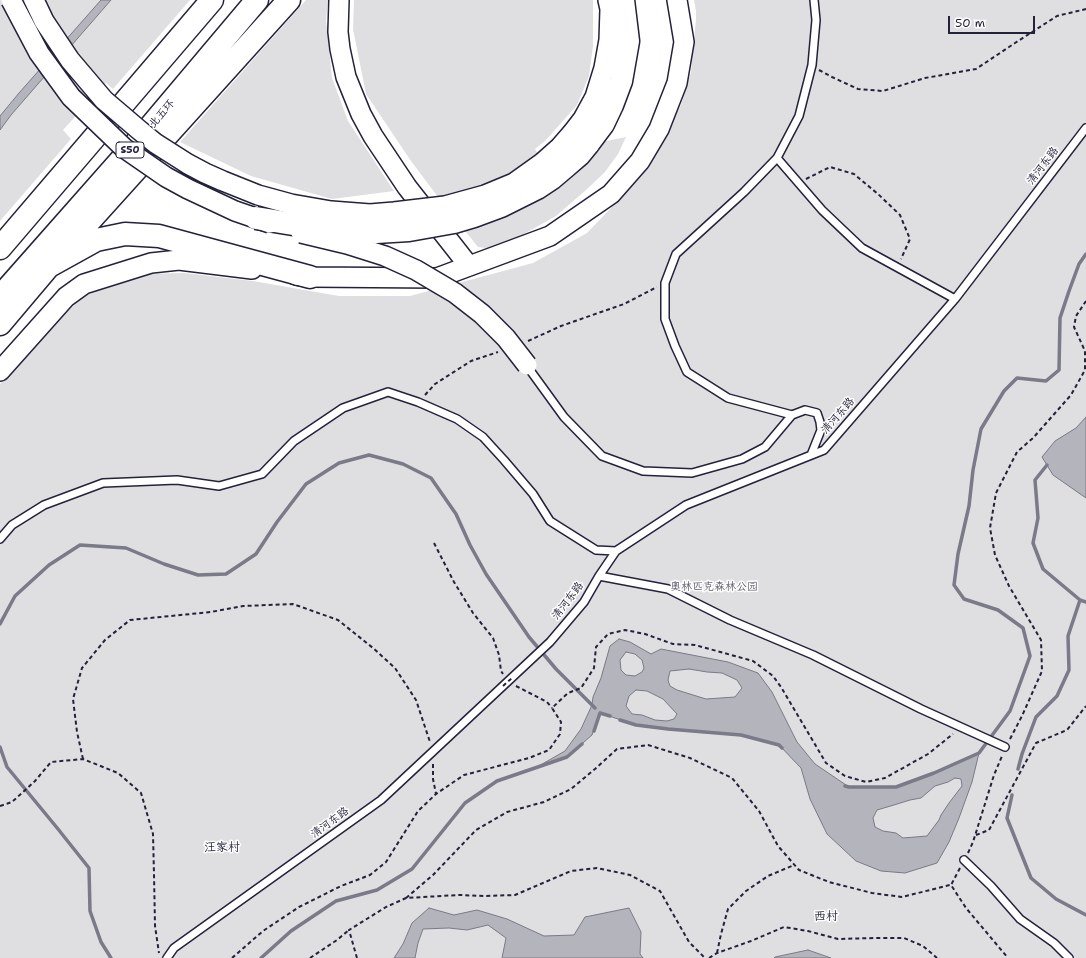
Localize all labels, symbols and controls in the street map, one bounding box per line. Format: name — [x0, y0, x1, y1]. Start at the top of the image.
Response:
scale bar — [950, 8, 1037, 34]
text: 50 m — [955, 15, 985, 31]
street label: 北五环 — [146, 97, 178, 131]
road number: S50 — [116, 142, 144, 158]
street label: 清河东路 — [1024, 144, 1062, 188]
street label: 清河东路 — [819, 395, 857, 437]
street label: 清河东路 — [549, 579, 587, 623]
park label: 奥林匹克森林公园 — [670, 580, 758, 594]
street label: 清河东路 — [308, 805, 352, 841]
district label: 汪家村 — [204, 841, 240, 855]
district label: 西村 — [814, 910, 838, 924]

